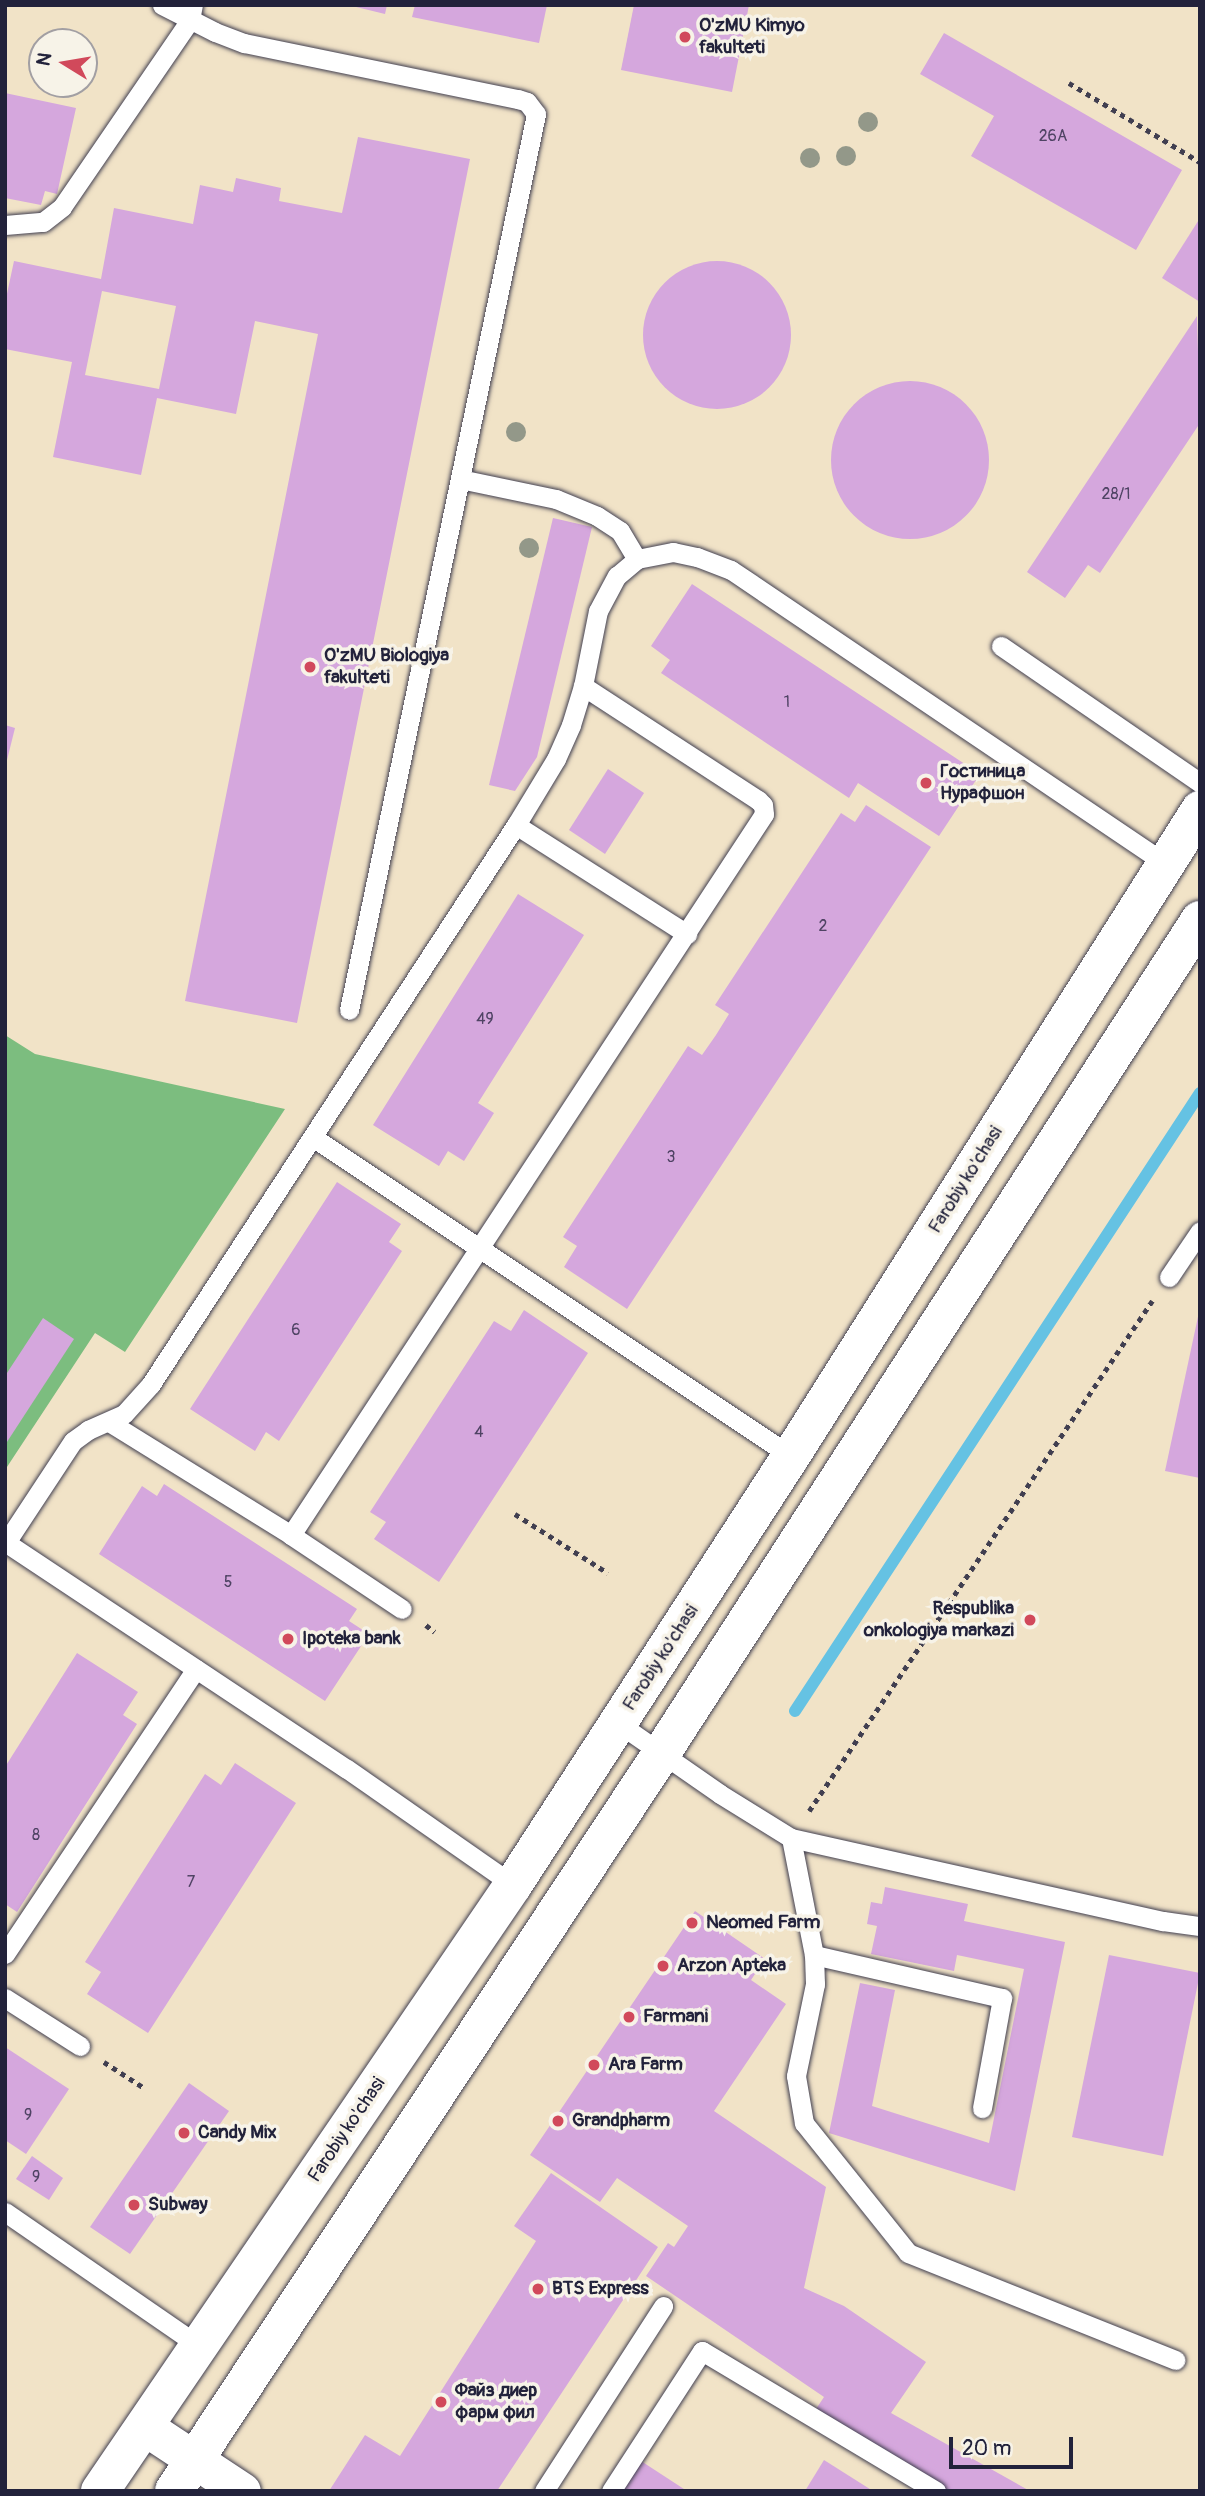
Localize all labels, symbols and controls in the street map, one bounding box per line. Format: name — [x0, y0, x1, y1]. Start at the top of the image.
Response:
place label: O'zMU Kimyo fakulteti — [699, 15, 805, 59]
north arrow — [28, 28, 98, 98]
marker: O'zMU Kimyo fakulteti — [677, 29, 693, 45]
text: N — [31, 51, 57, 68]
house number: 26A — [1039, 126, 1067, 146]
house number: 28/1 — [1101, 484, 1131, 504]
place label: O'zMU Biologiya fakulteti — [324, 645, 449, 689]
marker: O'zMU Biologiya fakulteti — [302, 659, 318, 675]
house number: 1 — [784, 692, 790, 712]
place label: Гостиница Нурафшон — [940, 761, 1025, 805]
marker: Гостиница Нурафшон — [918, 775, 934, 791]
house number: 2 — [819, 916, 827, 936]
house number: 49 — [476, 1009, 494, 1029]
street label: Farobiy ko'chasi — [924, 1122, 1008, 1238]
house number: 3 — [667, 1147, 675, 1167]
house number: 6 — [291, 1320, 301, 1340]
house number: 4 — [474, 1422, 484, 1442]
house number: 5 — [224, 1572, 232, 1592]
place label: Respublika onkologiya markazi — [864, 1598, 1014, 1642]
street label: Farobiy ko'chasi — [618, 1601, 704, 1715]
marker: Respublika onkologiya markazi — [1020, 1610, 1040, 1630]
place label: Ipoteka bank — [302, 1628, 401, 1650]
marker: Ipoteka bank — [280, 1631, 296, 1647]
house number: 8 — [32, 1825, 40, 1845]
house number: 7 — [187, 1872, 195, 1892]
place label: Neomed Farm — [706, 1912, 820, 1934]
marker: Neomed Farm — [684, 1915, 700, 1931]
place label: Arzon Apteka — [677, 1955, 786, 1977]
marker: Arzon Apteka — [655, 1958, 671, 1974]
place label: Farmani — [643, 2006, 708, 2028]
marker: Farmani — [621, 2009, 637, 2025]
place label: Ara Farm — [608, 2054, 683, 2076]
marker: Ara Farm — [586, 2057, 602, 2073]
street label: Farobiy ko'chasi — [303, 2073, 391, 2187]
house number: 9 — [24, 2105, 32, 2125]
place label: Grandpharm — [572, 2110, 670, 2132]
marker: Grandpharm — [550, 2113, 566, 2129]
place label: Candy Mix — [198, 2122, 277, 2144]
marker: Candy Mix — [176, 2125, 192, 2141]
house number: 9 — [32, 2167, 40, 2187]
place label: Subway — [148, 2194, 208, 2216]
marker: Subway — [126, 2197, 142, 2213]
place label: BTS Express — [552, 2278, 649, 2300]
marker: BTS Express — [530, 2281, 546, 2297]
place label: Файз диер фарм фил — [455, 2380, 537, 2424]
marker: Файз диер фарм фил — [433, 2394, 449, 2410]
scale bar — [953, 2422, 1077, 2466]
text: 20 m — [962, 2435, 1011, 2462]

